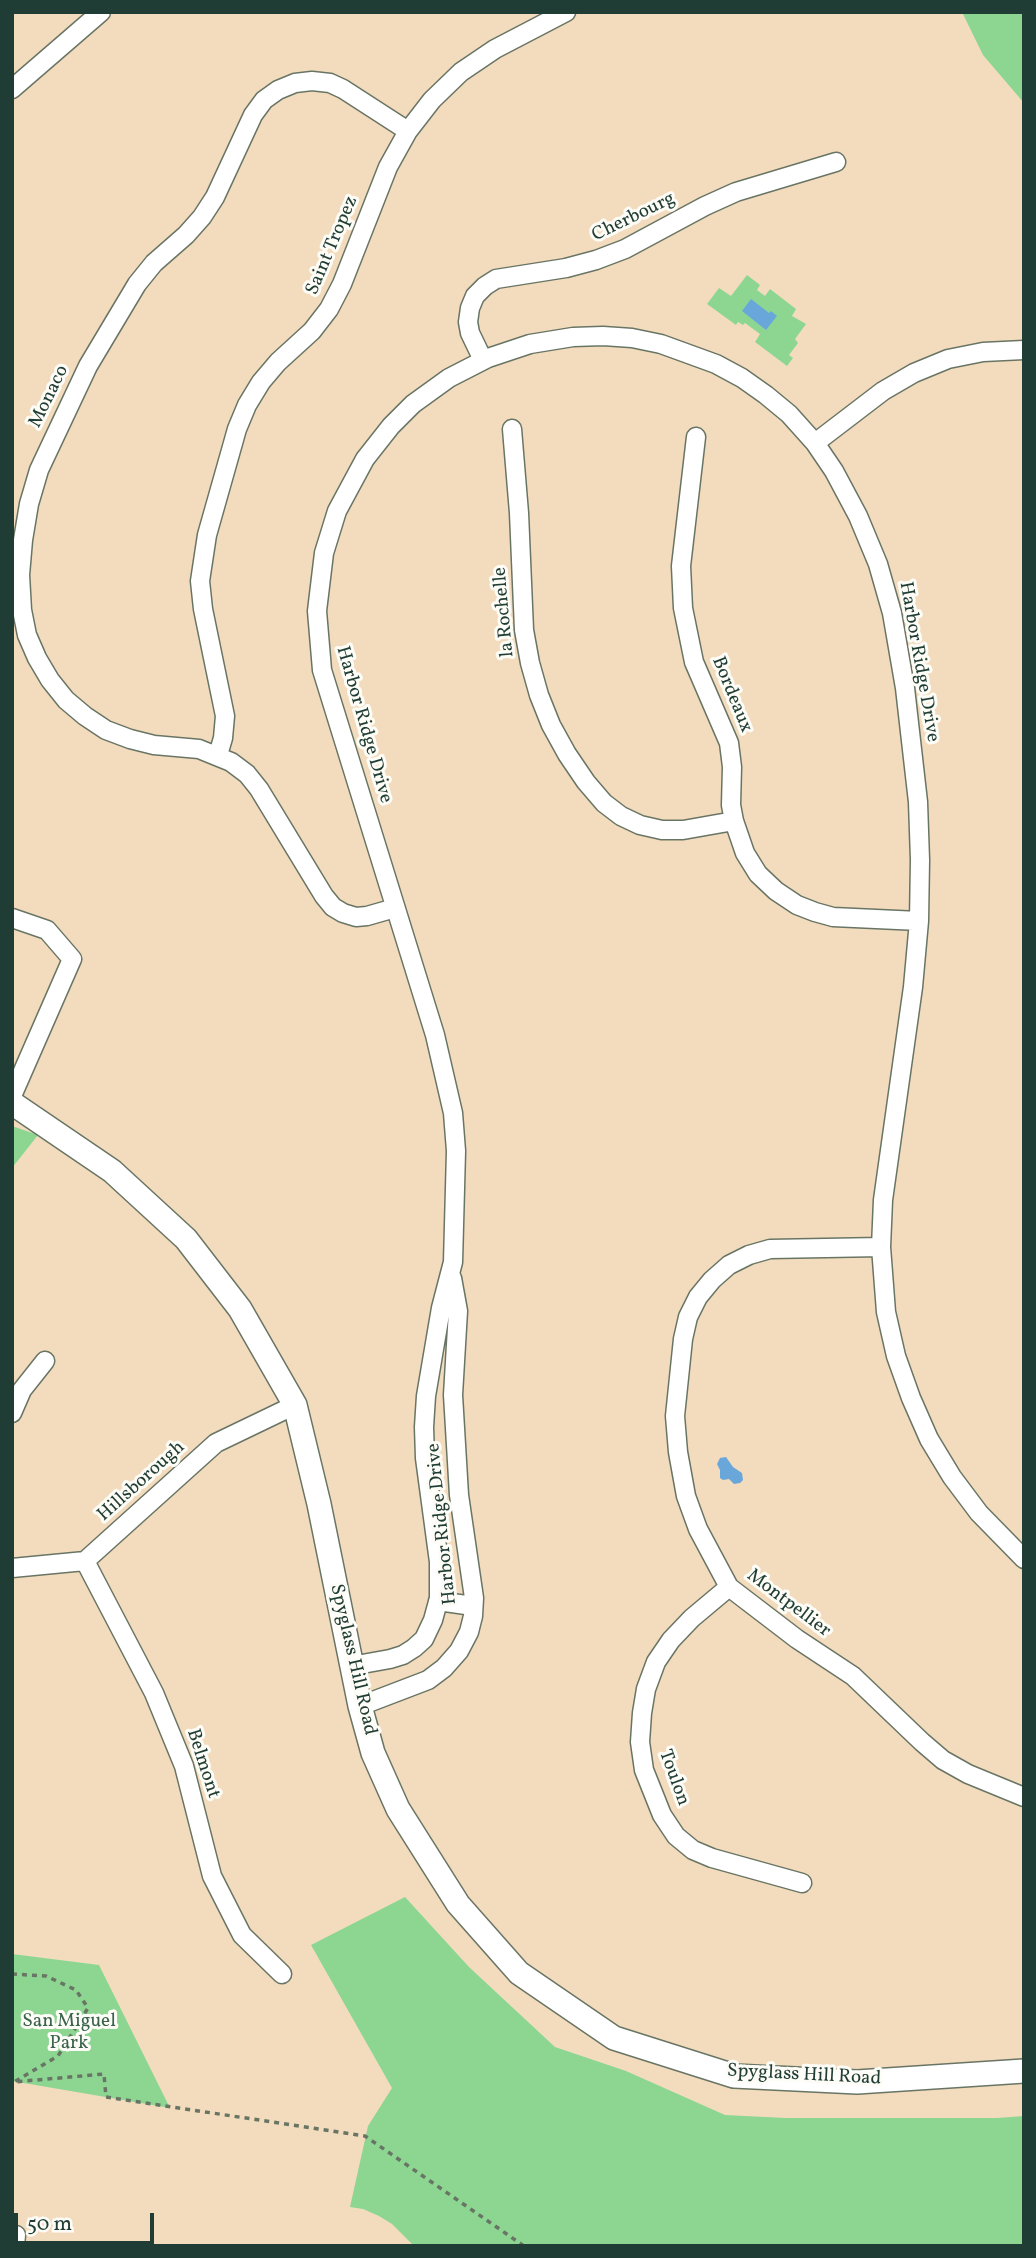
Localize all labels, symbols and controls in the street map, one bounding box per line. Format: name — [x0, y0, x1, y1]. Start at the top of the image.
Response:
street label: Cherbourg — [589, 188, 679, 248]
street label: Saint Tropez — [302, 193, 364, 299]
street label: Monaco — [25, 362, 75, 432]
street label: la Rochelle — [490, 566, 520, 658]
street label: Harbor Ridge Drive — [893, 580, 943, 744]
street label: Harbor Ridge Drive — [330, 644, 396, 806]
street label: Bordeaux — [706, 654, 756, 736]
street label: Hillsborough — [94, 1437, 190, 1527]
street label: Harbor Ridge Drive — [423, 1442, 463, 1606]
street label: Montpellier — [741, 1565, 835, 1643]
street label: Spyglass Hill Road — [324, 1582, 380, 1738]
street label: Belmont — [180, 1726, 224, 1802]
street label: Toulon — [652, 1747, 694, 1809]
park label: San Miguel Park — [22, 2012, 116, 2056]
street label: Spyglass Hill Road — [726, 2061, 882, 2091]
scale bar — [18, 2198, 158, 2242]
text: 50 m — [27, 2210, 72, 2239]

